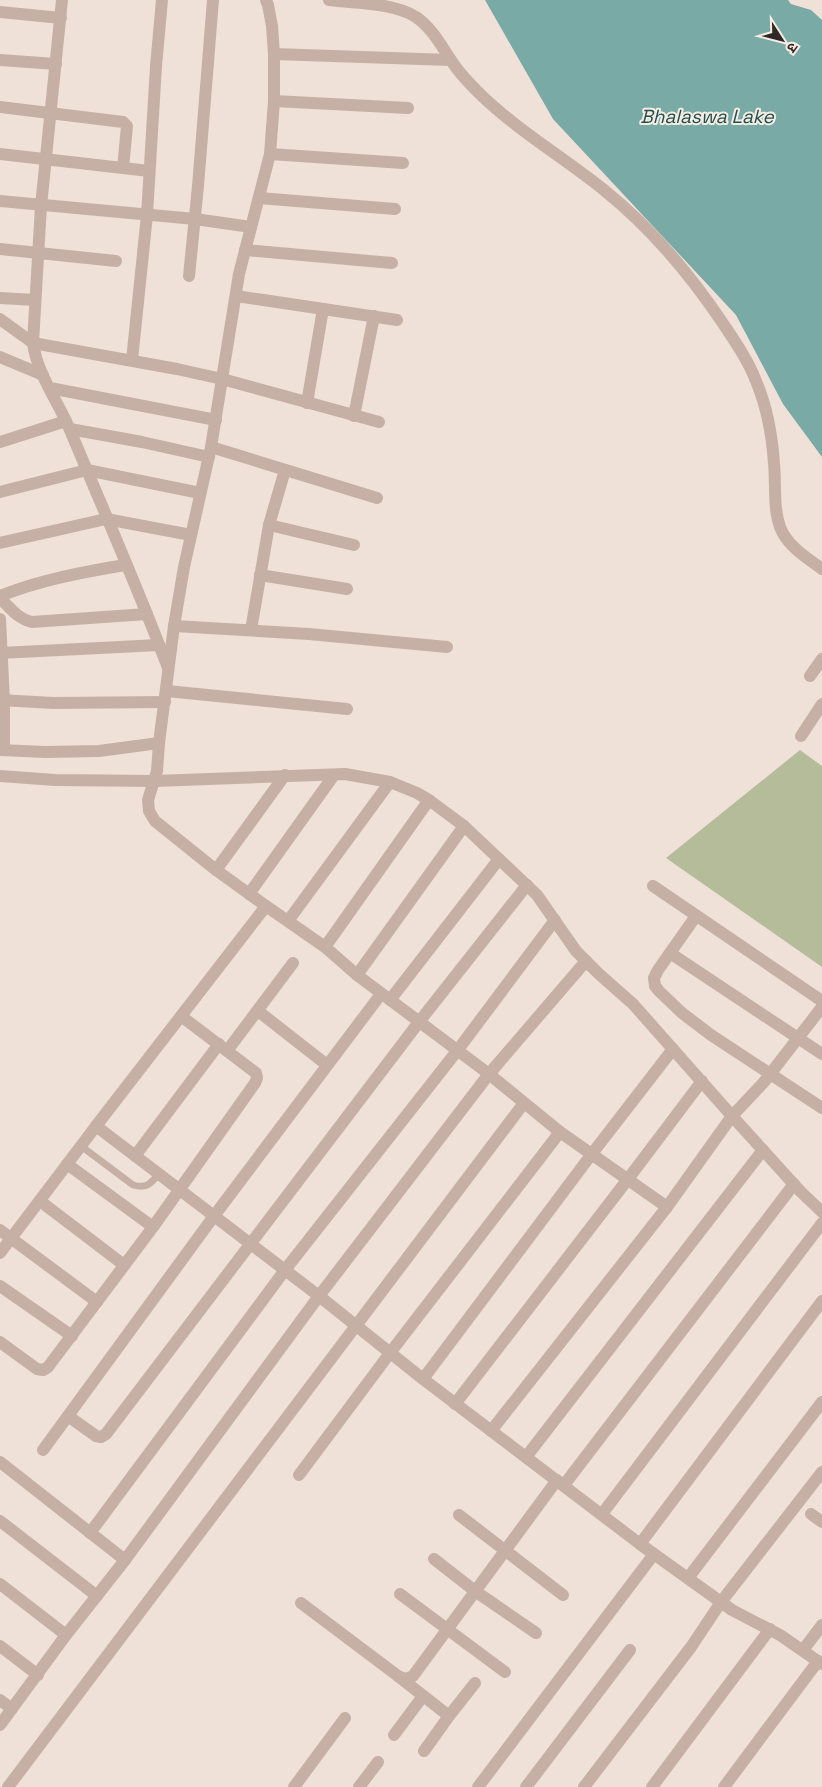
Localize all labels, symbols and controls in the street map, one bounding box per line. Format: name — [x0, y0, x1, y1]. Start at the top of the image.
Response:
north arrow — [757, 15, 807, 65]
text: उ — [782, 39, 802, 57]
water label: Bhalaswa Lake — [640, 104, 775, 129]

